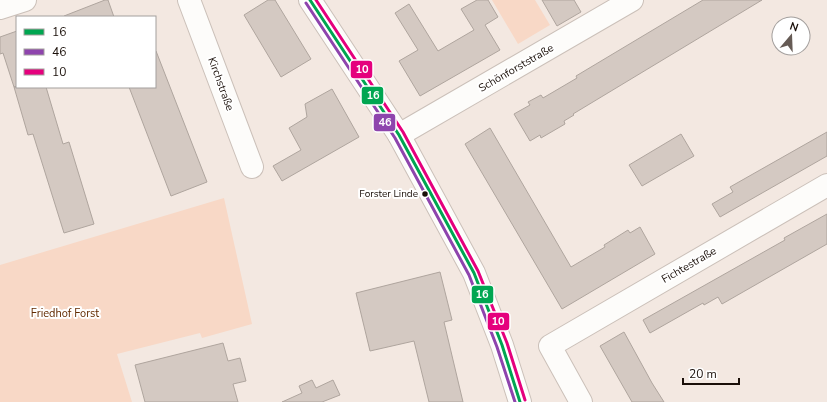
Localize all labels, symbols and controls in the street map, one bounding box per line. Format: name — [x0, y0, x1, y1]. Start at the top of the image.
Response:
legend — [16, 16, 156, 88]
north arrow — [771, 16, 811, 56]
text: N — [788, 19, 800, 35]
text: 16 — [52, 24, 66, 40]
street label: Schönforststraße — [476, 40, 556, 96]
text: 46 — [52, 44, 66, 60]
street label: Kirchstraße — [204, 55, 238, 113]
line badge: 10 — [350, 60, 373, 79]
text: 10 — [355, 62, 369, 77]
text: 10 — [52, 64, 66, 80]
line badge: 16 — [361, 86, 384, 105]
text: 16 — [366, 88, 380, 103]
line badge: 46 — [373, 113, 396, 132]
text: 46 — [378, 115, 392, 130]
place label: Forster Linde — [359, 187, 418, 201]
marker: Forster Linde — [420, 189, 430, 199]
street label: Fichtestraße — [659, 243, 719, 287]
line badge: 16 — [471, 285, 494, 304]
text: 16 — [475, 287, 489, 302]
park label: Friedhof Forst — [31, 306, 99, 321]
line badge: 10 — [487, 312, 510, 331]
text: 10 — [491, 314, 505, 329]
scale bar — [683, 360, 739, 386]
text: 20 m — [689, 366, 717, 382]

